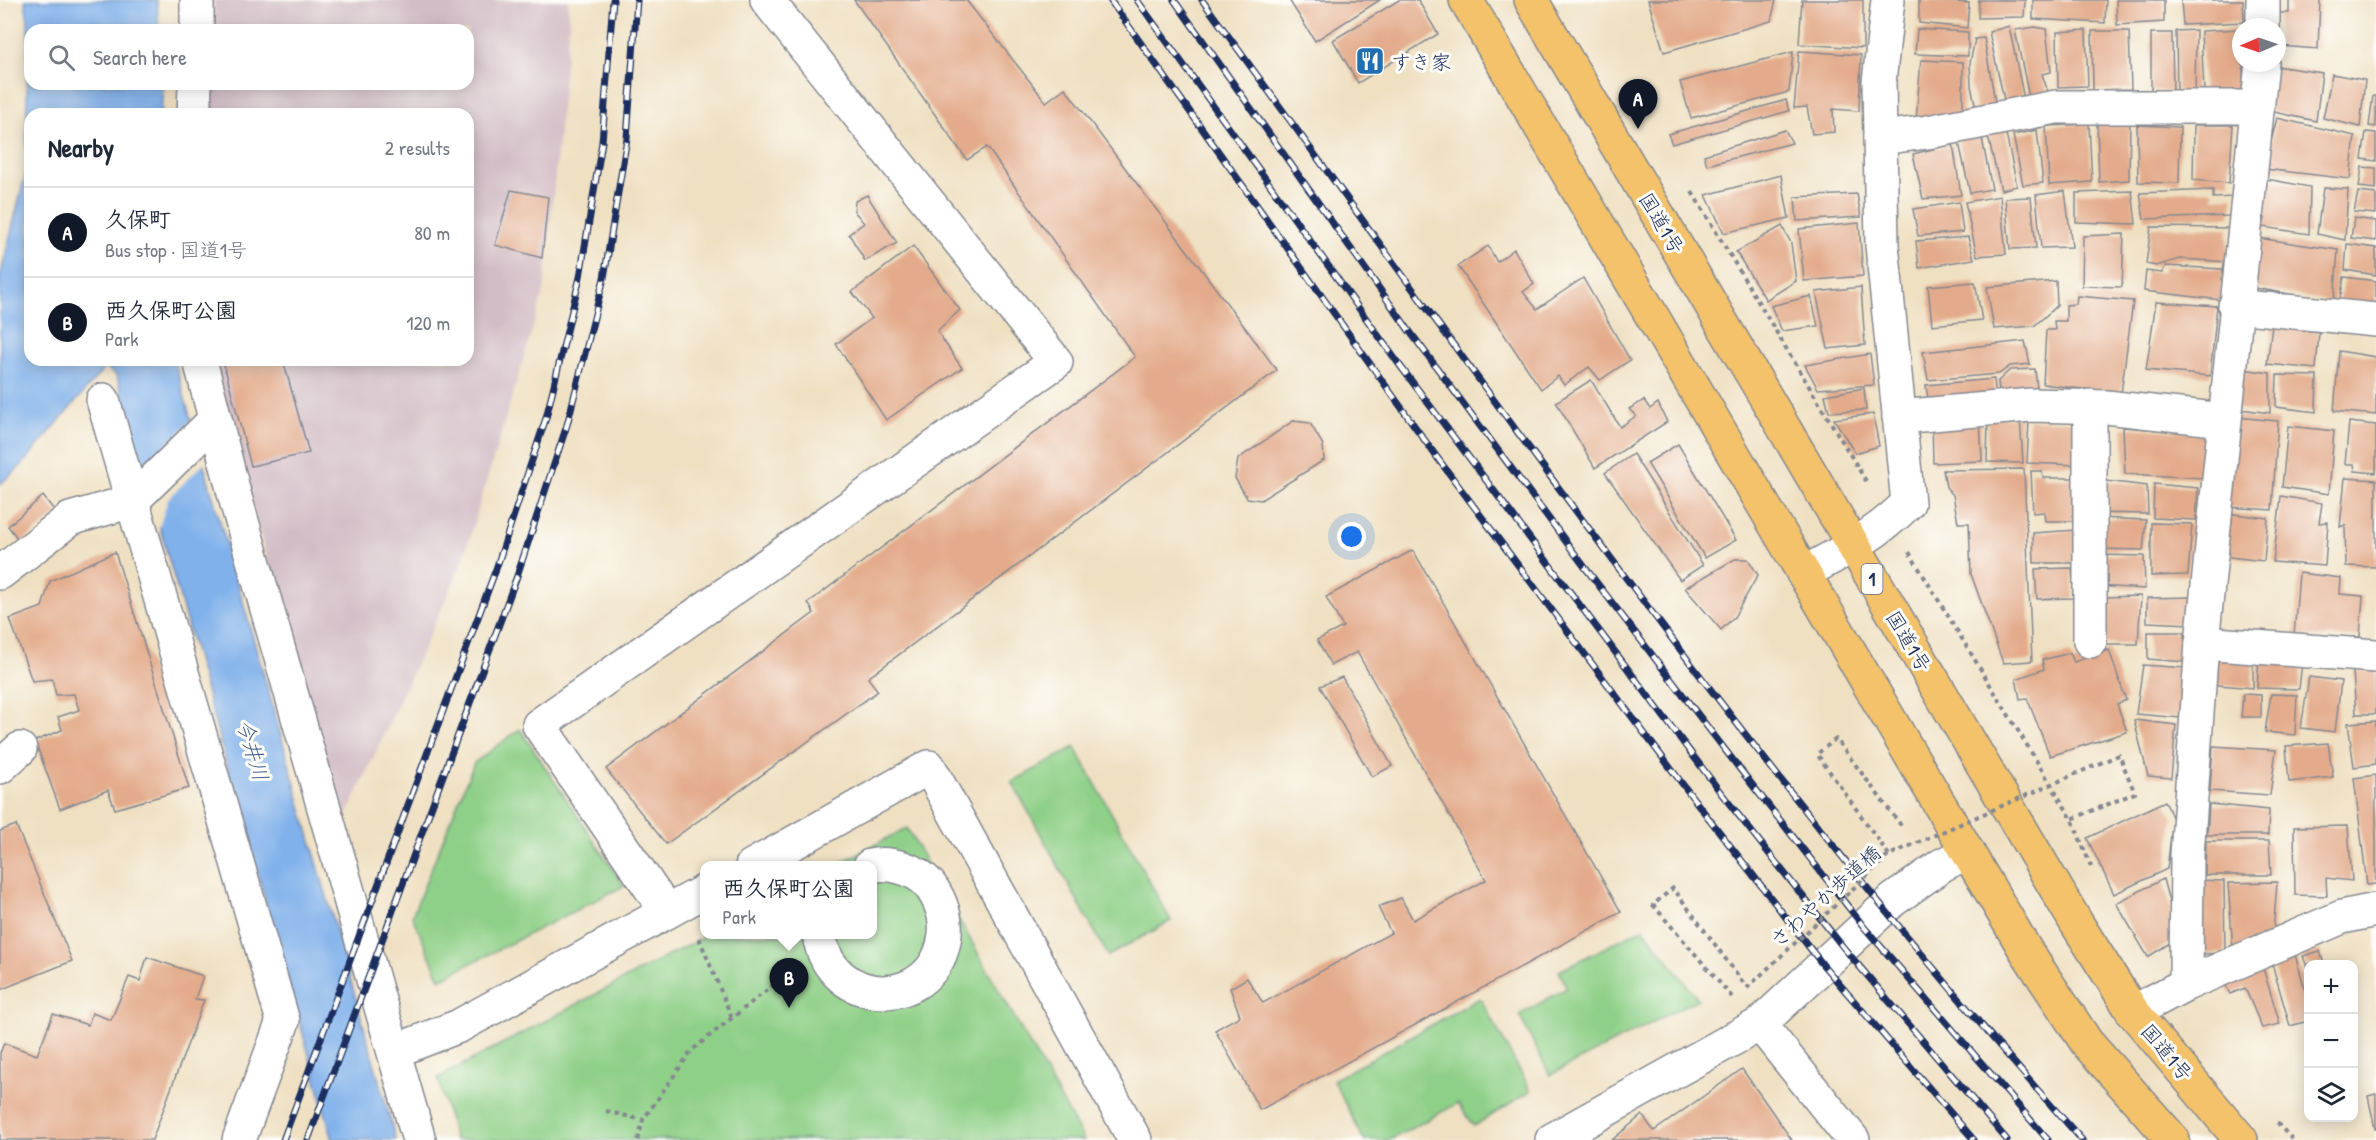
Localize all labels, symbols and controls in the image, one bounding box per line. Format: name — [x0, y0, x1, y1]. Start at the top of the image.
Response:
north arrow — [2232, 18, 2286, 72]
search box — [24, 24, 474, 90]
icon: search — [45, 41, 78, 74]
text: Search here — [93, 42, 187, 72]
restaurant icon: すき家 — [1354, 45, 1386, 77]
place label: すき家 — [1391, 48, 1451, 75]
pin: A — [1618, 80, 1658, 129]
text: Nearby — [48, 130, 114, 165]
text: 2 results — [385, 134, 450, 161]
street label: 国道1号 — [1633, 187, 1691, 259]
text: 久保町 — [105, 204, 171, 234]
text: A — [63, 219, 72, 246]
text: 80 m — [414, 219, 450, 246]
text: Bus stop · 国道1号 — [105, 236, 247, 263]
text: 西久保町公園 — [105, 295, 237, 325]
text: B — [62, 309, 73, 336]
text: 120 m — [406, 309, 450, 336]
text: Park — [105, 325, 138, 352]
your location — [1337, 522, 1366, 551]
road number: 1 — [1862, 564, 1882, 594]
street label: 国道1号 — [1880, 605, 1938, 677]
water label: 今井川 — [230, 716, 276, 784]
street label: さわやか歩道橋 — [1764, 839, 1886, 953]
popup — [700, 861, 877, 939]
text: 西久保町公園 — [722, 873, 855, 903]
text: Park — [722, 903, 756, 930]
pin: B — [770, 958, 808, 1008]
map controls — [2304, 960, 2358, 1122]
button: + — [2304, 960, 2358, 1014]
button: − — [2304, 1014, 2358, 1068]
street label: 国道1号 — [2135, 1018, 2199, 1086]
button: layers — [2304, 1068, 2358, 1122]

